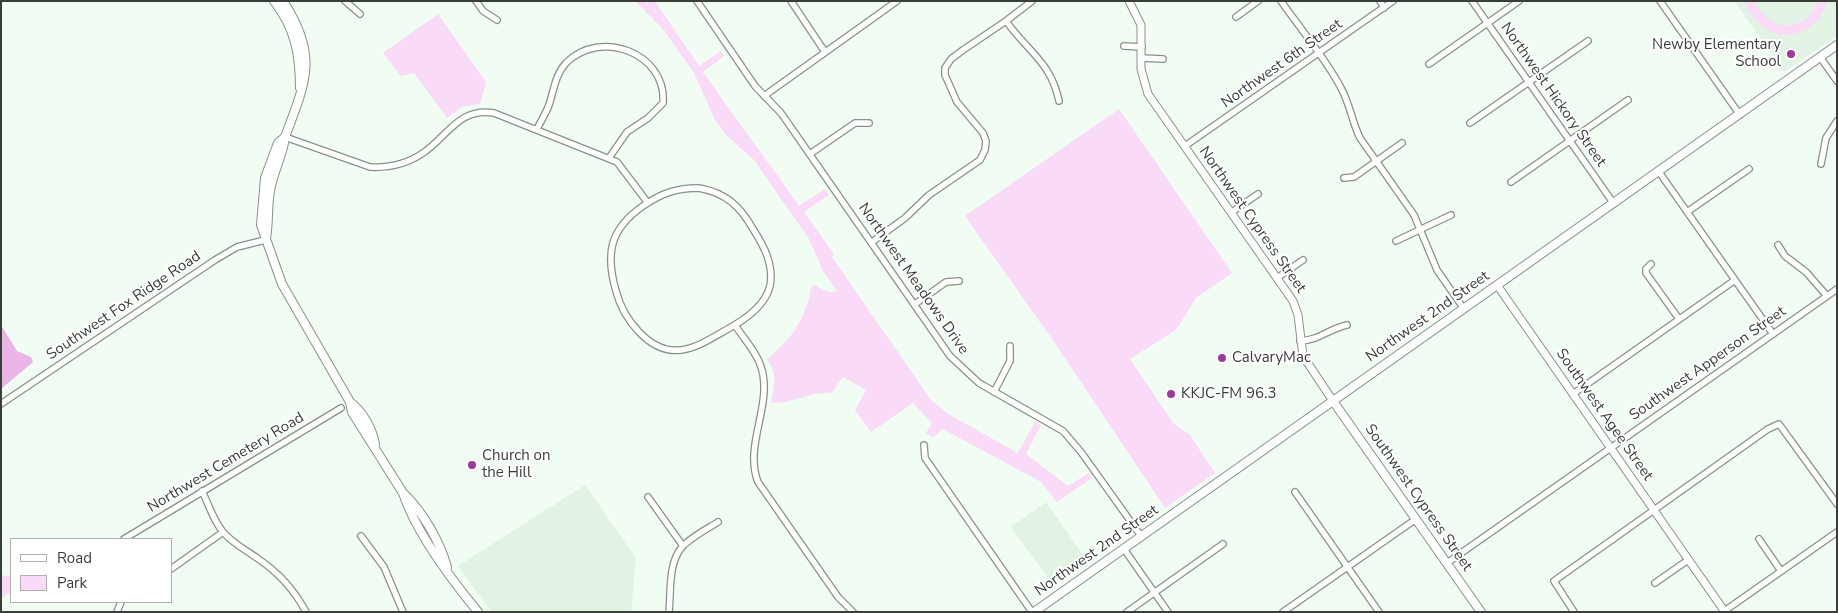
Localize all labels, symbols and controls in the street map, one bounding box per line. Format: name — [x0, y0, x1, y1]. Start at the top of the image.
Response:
street label: Northwest 6th Street — [1218, 16, 1346, 112]
street label: Northwest Hickory Street — [1496, 20, 1610, 170]
place label: Newby Elementary School — [1652, 36, 1781, 71]
marker: Newby Elementary School — [1785, 48, 1797, 60]
street label: Northwest Cypress Street — [1195, 143, 1309, 297]
street label: Northwest Meadows Drive — [854, 200, 972, 358]
street label: Southwest Fox Ridge Road — [44, 248, 204, 364]
street label: Northwest 2nd Street — [1363, 268, 1493, 366]
street label: Southwest Apperson Street — [1626, 303, 1790, 425]
street label: Southwest Agee Street — [1552, 346, 1656, 484]
place label: CalvaryMac — [1232, 349, 1311, 367]
marker: CalvaryMac — [1216, 352, 1228, 364]
place label: KKJC-FM 96.3 — [1181, 385, 1276, 403]
marker: KKJC-FM 96.3 — [1165, 388, 1177, 400]
street label: Northwest Cemetery Road — [144, 409, 308, 517]
street label: Southwest Cypress Street — [1360, 421, 1476, 575]
place label: Church on the Hill — [482, 447, 550, 482]
marker: Church on the Hill — [466, 459, 478, 471]
street label: Northwest 2nd Street — [1032, 502, 1162, 600]
legend — [10, 538, 172, 603]
text: Road — [57, 548, 92, 568]
text: Park — [57, 573, 87, 593]

